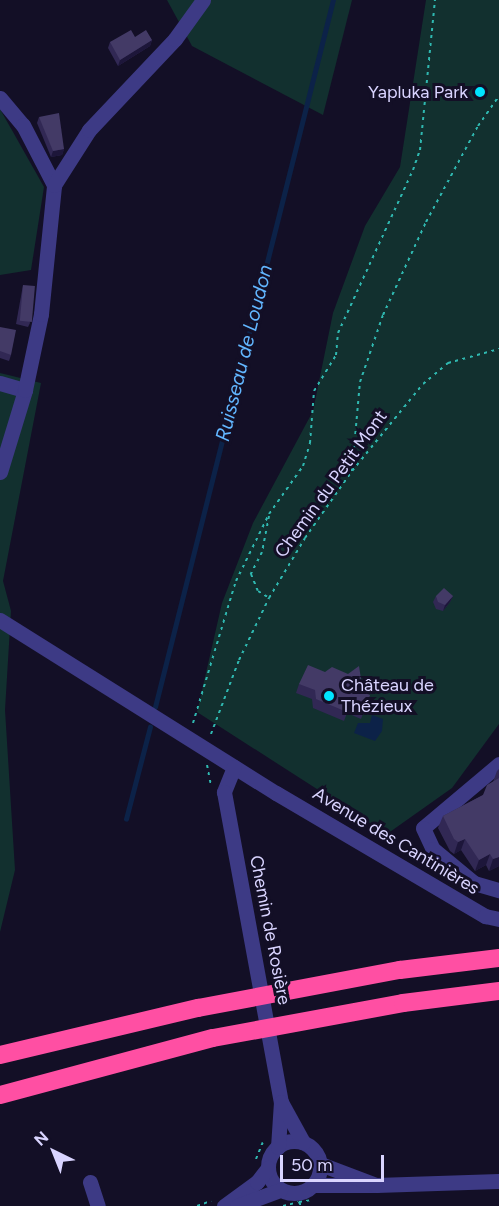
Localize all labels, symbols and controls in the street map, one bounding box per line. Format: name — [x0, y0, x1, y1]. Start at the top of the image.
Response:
place label: Yapluka Park — [368, 81, 468, 103]
marker: Yapluka Park — [473, 85, 487, 99]
water label: Ruisseau de Loudon — [210, 262, 278, 444]
street label: Chemin du Petit Mont — [270, 406, 392, 562]
place label: Château de Thézieux — [341, 675, 434, 718]
marker: Château de Thézieux — [322, 689, 336, 703]
street label: Avenue des Cantinières — [309, 783, 483, 899]
street label: Chemin de Rosière — [245, 853, 295, 1007]
north arrow — [24, 1122, 84, 1182]
text: N — [30, 1127, 52, 1150]
scale bar — [283, 1143, 386, 1181]
text: 50 m — [291, 1154, 333, 1176]

